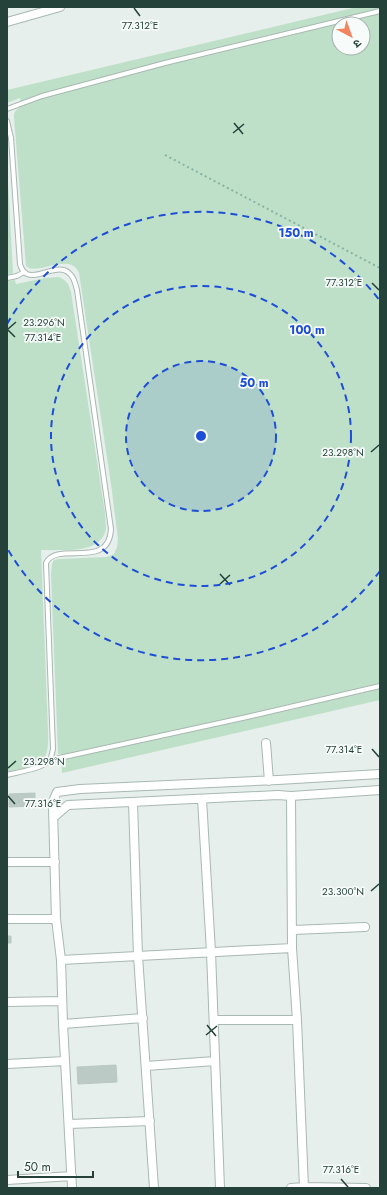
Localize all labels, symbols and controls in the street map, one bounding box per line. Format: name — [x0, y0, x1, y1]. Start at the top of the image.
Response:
north arrow — [331, 16, 371, 56]
text: 77.312°E — [122, 18, 158, 33]
text: उ — [349, 35, 365, 52]
text: 150 m — [278, 224, 314, 242]
text: 77.312°E — [326, 275, 362, 290]
text: 23.296°N — [23, 315, 65, 330]
text: 100 m — [289, 321, 325, 339]
text: 77.314°E — [25, 330, 61, 345]
text: 50 m — [239, 374, 269, 392]
centre of rings — [194, 429, 208, 443]
text: 23.298°N — [322, 445, 364, 460]
text: 77.314°E — [326, 742, 362, 757]
text: 23.298°N — [23, 754, 65, 769]
text: 77.316°E — [25, 796, 61, 811]
text: 23.300°N — [322, 884, 364, 899]
scale bar — [18, 1153, 93, 1179]
text: 50 m — [24, 1158, 51, 1176]
text: 77.316°E — [323, 1162, 359, 1177]

